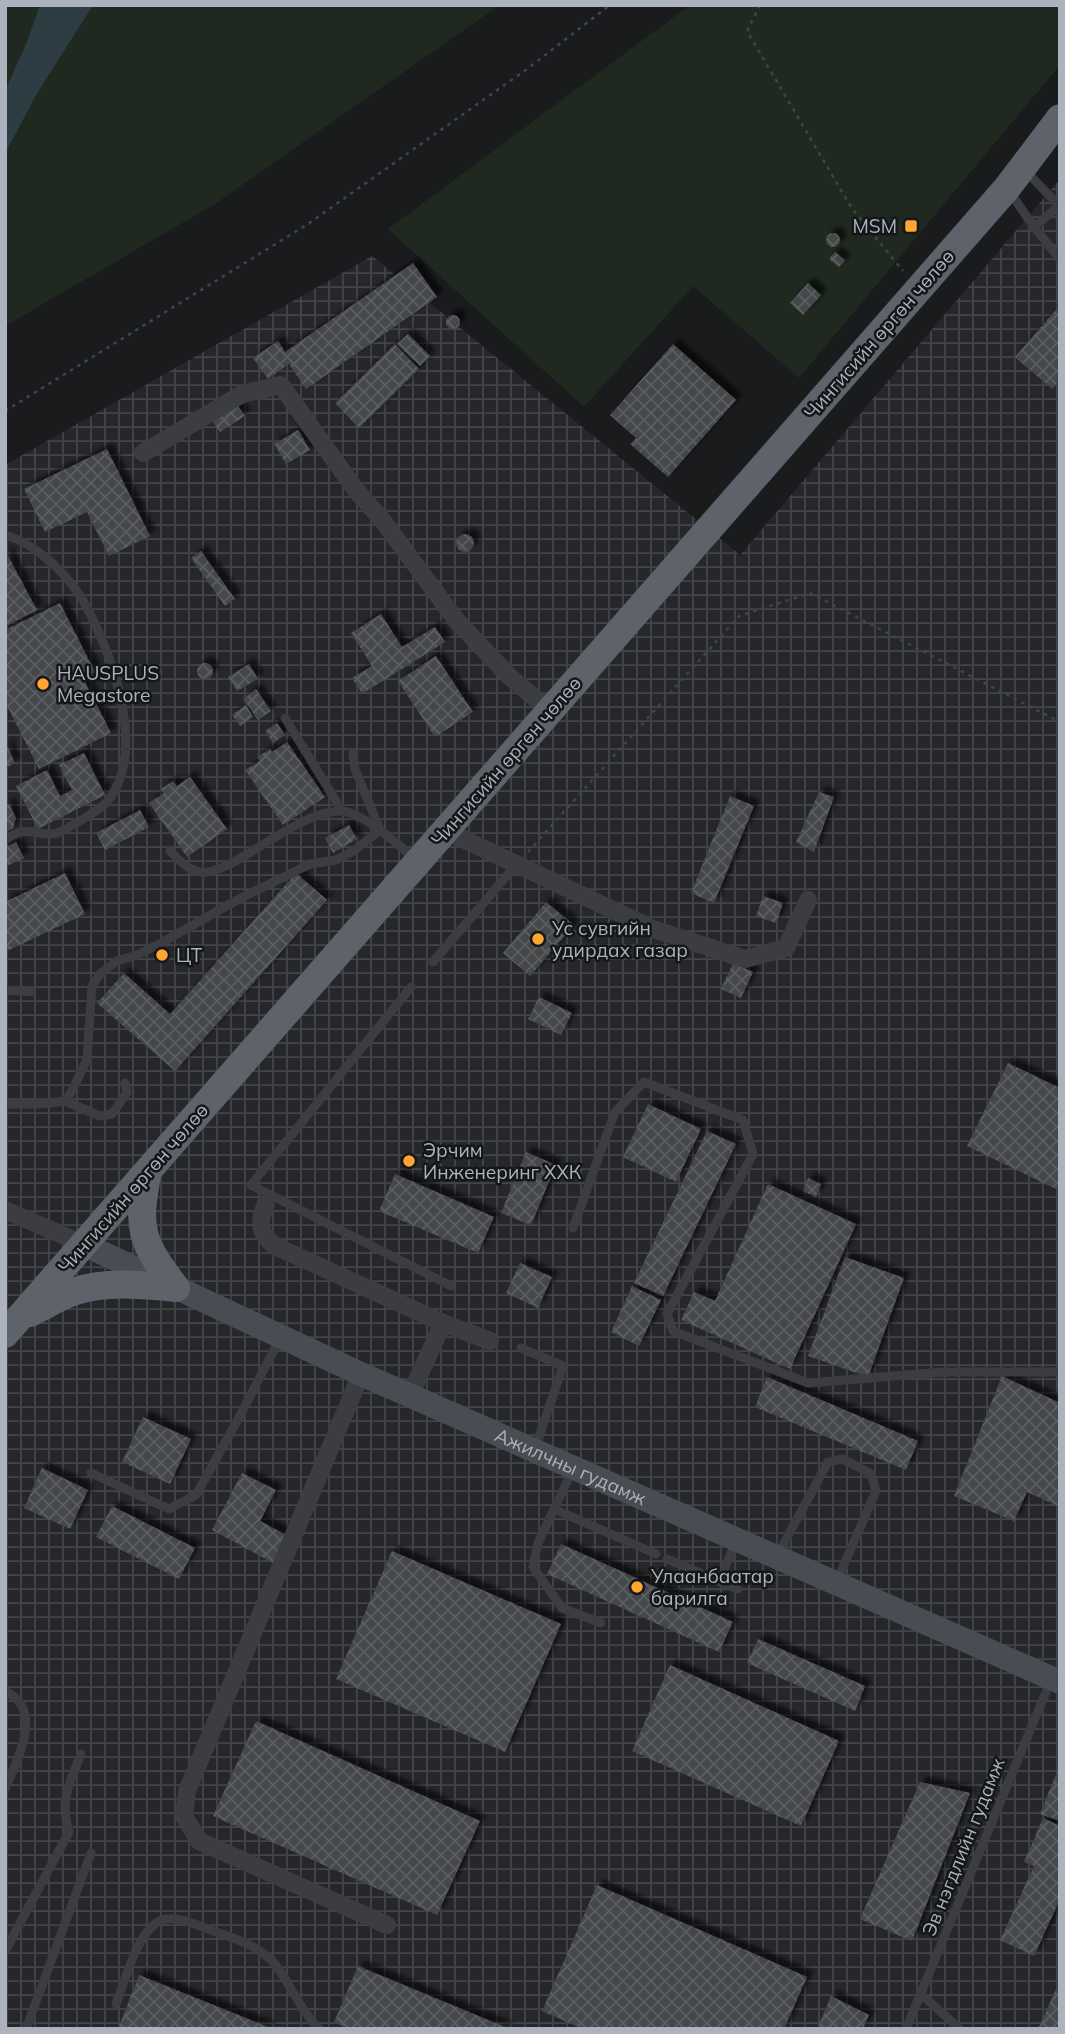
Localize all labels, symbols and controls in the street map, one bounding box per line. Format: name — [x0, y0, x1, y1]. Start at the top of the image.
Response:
place label: MSM — [853, 214, 897, 238]
marker: MSM — [903, 218, 919, 234]
street label: Чингисийн өргөн чөлөө — [799, 244, 959, 424]
place label: HAUSPLUS Megastore — [57, 661, 159, 707]
street label: Чингисийн өргөн чөлөө — [426, 671, 586, 851]
marker: HAUSPLUS Megastore — [35, 676, 51, 692]
place label: Ус сувгийн удирдах газар — [551, 916, 688, 962]
marker: Ус сувгийн удирдах газар — [530, 931, 546, 947]
place label: ЦТ — [176, 943, 203, 967]
marker: ЦТ — [154, 947, 170, 963]
street label: Чингисийн өргөн чөлөө — [53, 1098, 213, 1278]
place label: Эрчим Инженеринг ХХК — [423, 1138, 582, 1184]
marker: Эрчим Инженеринг ХХК — [401, 1153, 417, 1169]
street label: Ажилчны гудамж — [491, 1423, 651, 1510]
place label: Улаанбаатар барилга — [650, 1564, 774, 1610]
marker: Улаанбаатар барилга — [629, 1579, 645, 1595]
street label: Эв нэгдлийн гудамж — [916, 1754, 1010, 1939]

